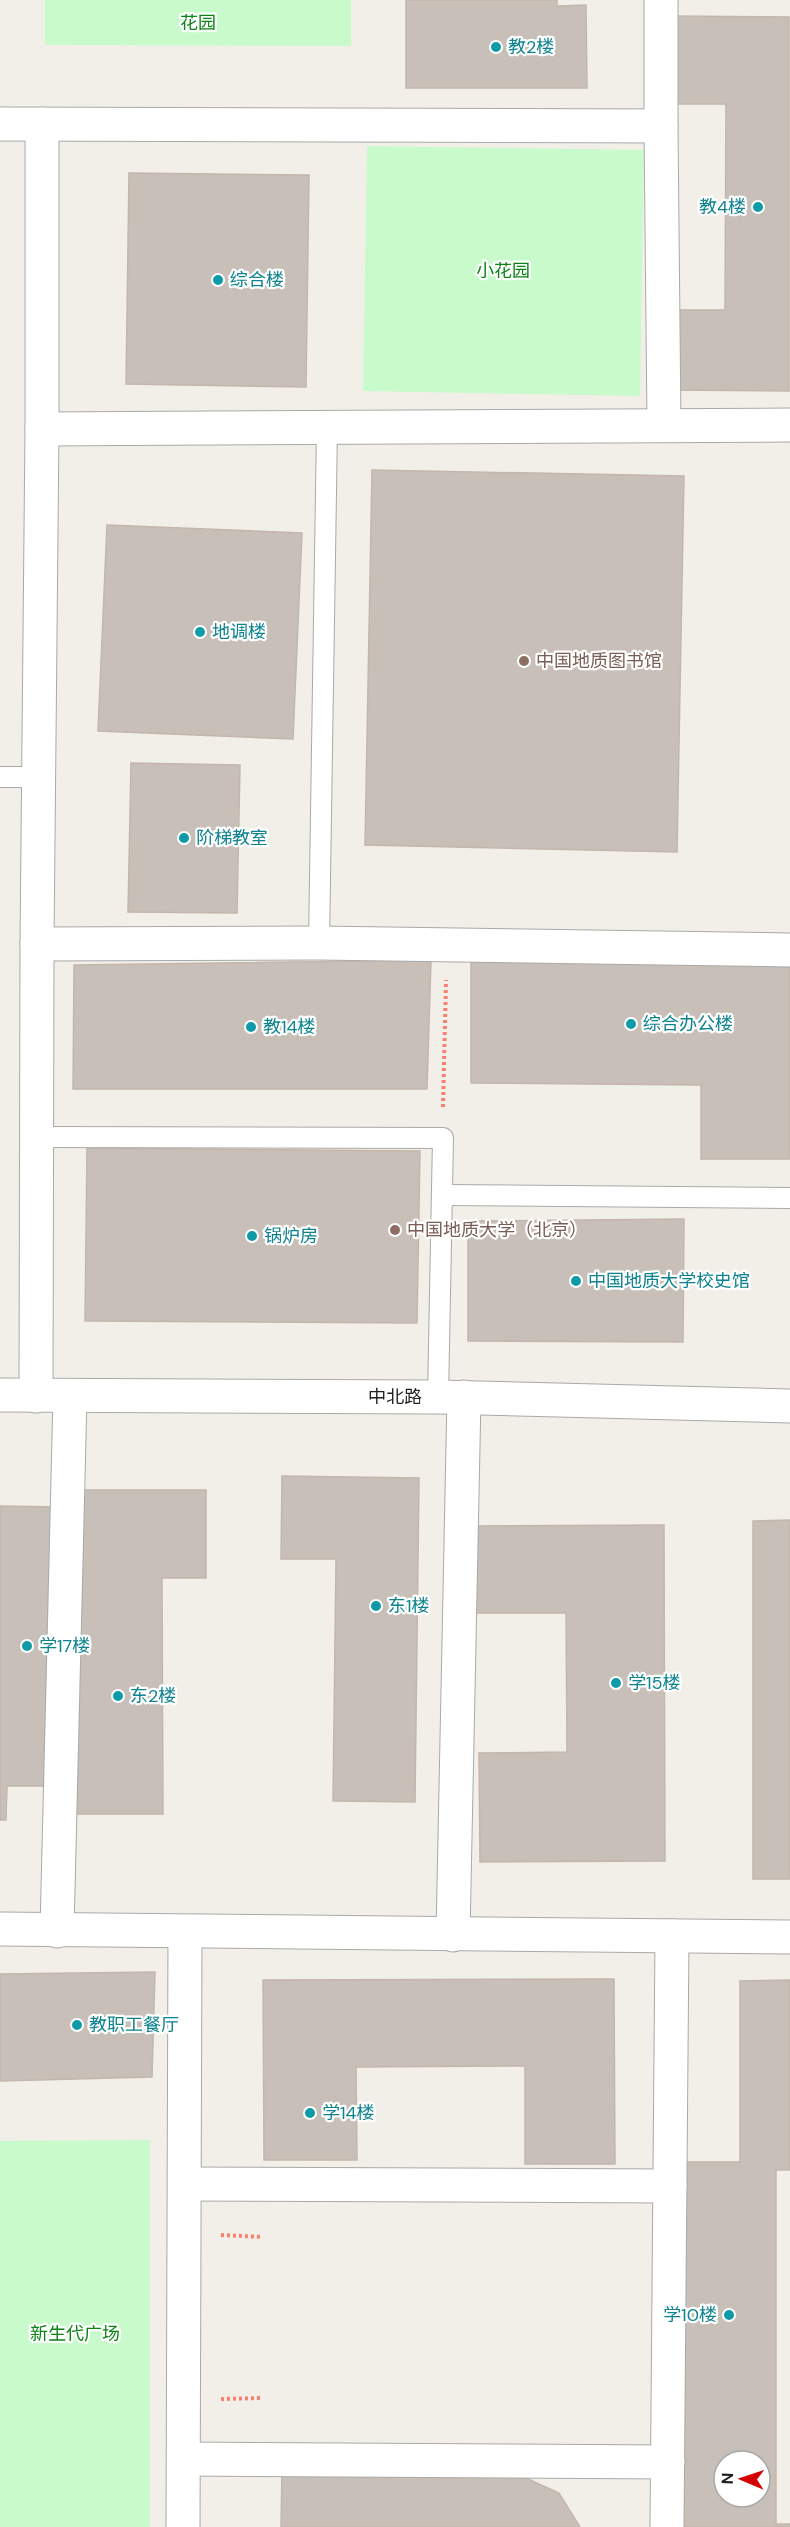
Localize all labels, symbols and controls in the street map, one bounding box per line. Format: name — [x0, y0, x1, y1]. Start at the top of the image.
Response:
park label: 花园 — [180, 11, 216, 35]
place label: 教2楼 — [508, 35, 554, 59]
marker: 教2楼 — [489, 40, 503, 54]
place label: 教4楼 — [699, 195, 746, 219]
marker: 教4楼 — [751, 200, 765, 214]
park label: 小花园 — [476, 259, 530, 283]
place label: 综合楼 — [230, 268, 284, 292]
marker: 综合楼 — [211, 273, 225, 287]
place label: 地调楼 — [212, 620, 266, 644]
marker: 地调楼 — [193, 625, 207, 639]
place label: 中国地质图书馆 — [536, 649, 662, 673]
marker: 中国地质图书馆 — [517, 654, 531, 668]
place label: 阶梯教室 — [196, 826, 268, 850]
marker: 阶梯教室 — [177, 831, 191, 845]
place label: 综合办公楼 — [643, 1012, 733, 1036]
place label: 教14楼 — [263, 1015, 316, 1039]
marker: 综合办公楼 — [624, 1017, 638, 1031]
marker: 教14楼 — [244, 1020, 258, 1034]
place label: 中国地质大学（北京） — [407, 1218, 587, 1242]
marker: 中国地质大学（北京） — [388, 1223, 402, 1237]
place label: 锅炉房 — [264, 1224, 318, 1248]
marker: 锅炉房 — [245, 1229, 259, 1243]
place label: 中国地质大学校史馆 — [588, 1269, 750, 1293]
marker: 中国地质大学校史馆 — [569, 1274, 583, 1288]
street label: 中北路 — [368, 1385, 422, 1409]
place label: 东1楼 — [388, 1594, 430, 1618]
marker: 东1楼 — [369, 1599, 383, 1613]
place label: 学17楼 — [39, 1634, 90, 1658]
marker: 学17楼 — [20, 1639, 34, 1653]
place label: 学15楼 — [628, 1671, 681, 1695]
marker: 学15楼 — [609, 1676, 623, 1690]
place label: 东2楼 — [130, 1684, 176, 1708]
marker: 东2楼 — [111, 1689, 125, 1703]
place label: 教职工餐厅 — [89, 2013, 179, 2037]
marker: 教职工餐厅 — [70, 2018, 84, 2032]
place label: 学14楼 — [322, 2101, 375, 2125]
marker: 学14楼 — [303, 2106, 317, 2120]
place label: 学10楼 — [663, 2303, 717, 2327]
marker: 学10楼 — [722, 2308, 736, 2322]
park label: 新生代广场 — [30, 2322, 120, 2346]
north arrow — [712, 2449, 772, 2509]
text: N — [717, 2472, 738, 2485]

